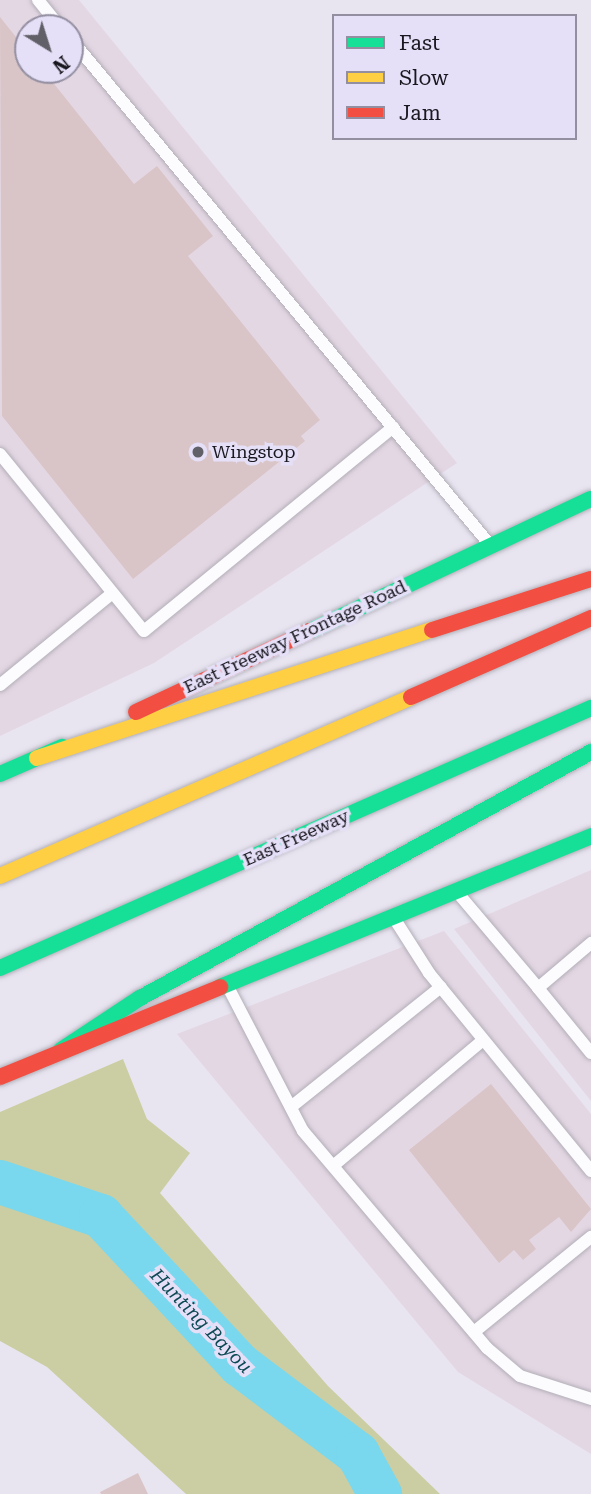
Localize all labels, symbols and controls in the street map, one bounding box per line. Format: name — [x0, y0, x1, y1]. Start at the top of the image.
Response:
north arrow — [14, 14, 84, 84]
legend — [332, 14, 577, 140]
text: Fast — [399, 31, 440, 55]
text: N — [48, 51, 74, 78]
text: Slow — [399, 66, 448, 90]
text: Jam — [399, 101, 441, 125]
place label: Wingstop — [212, 441, 296, 463]
marker: Wingstop — [190, 444, 206, 460]
street label: East Freeway Frontage Road — [180, 576, 410, 698]
street label: East Freeway — [240, 805, 352, 871]
water label: Hunting Bayou — [145, 1264, 257, 1378]

